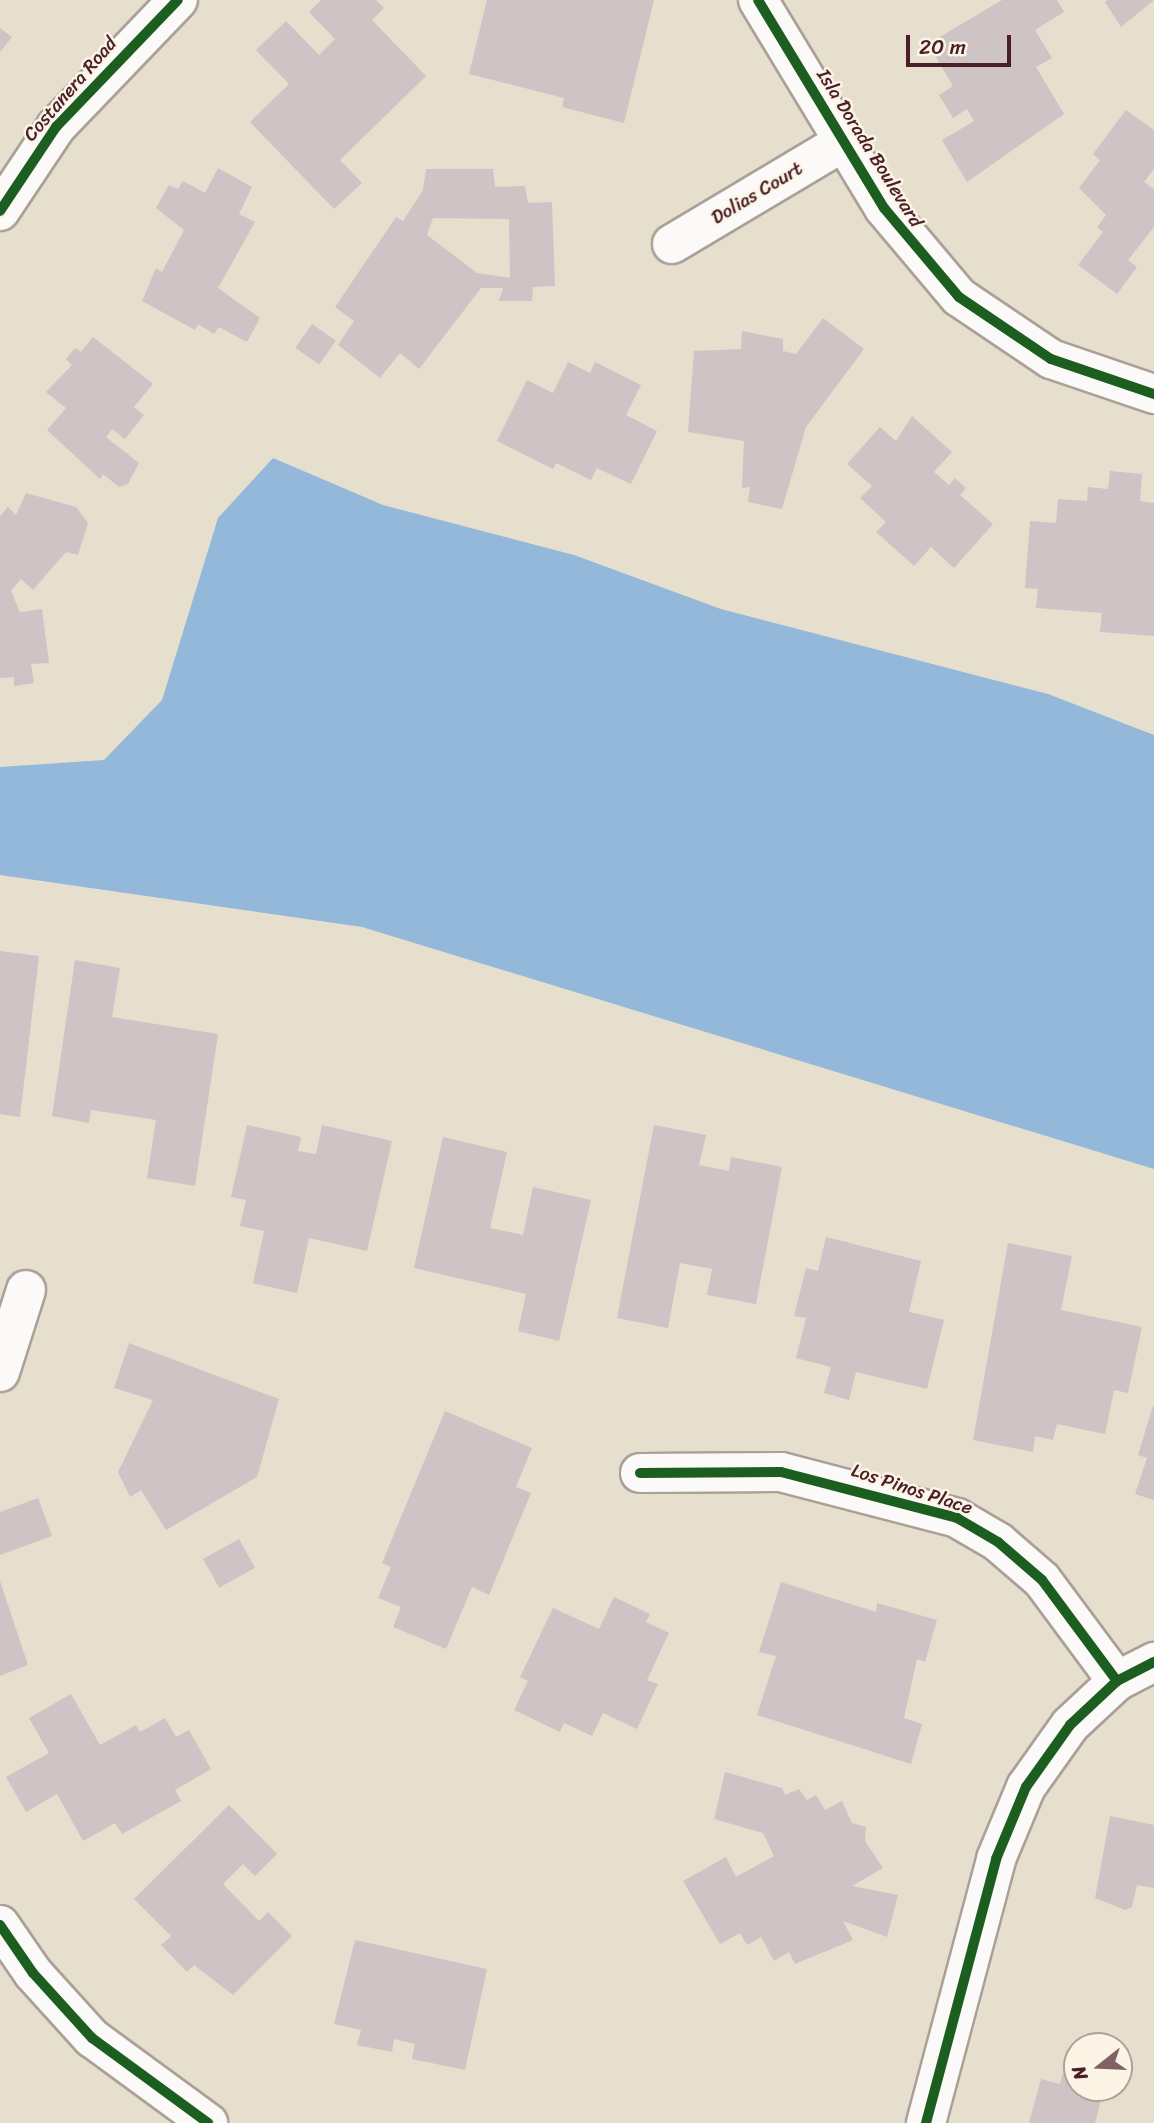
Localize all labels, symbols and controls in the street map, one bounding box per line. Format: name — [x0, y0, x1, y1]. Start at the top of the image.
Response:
scale bar — [909, 21, 1014, 65]
text: 20 m — [919, 28, 966, 66]
street label: Costanera Road — [19, 32, 121, 146]
street label: Isla Dorada Boulevard — [812, 65, 928, 231]
street label: Dolias Court — [707, 157, 807, 229]
street label: Los Pinos Place — [848, 1458, 976, 1520]
north arrow — [1063, 2032, 1133, 2102]
text: N — [1062, 2062, 1097, 2084]

